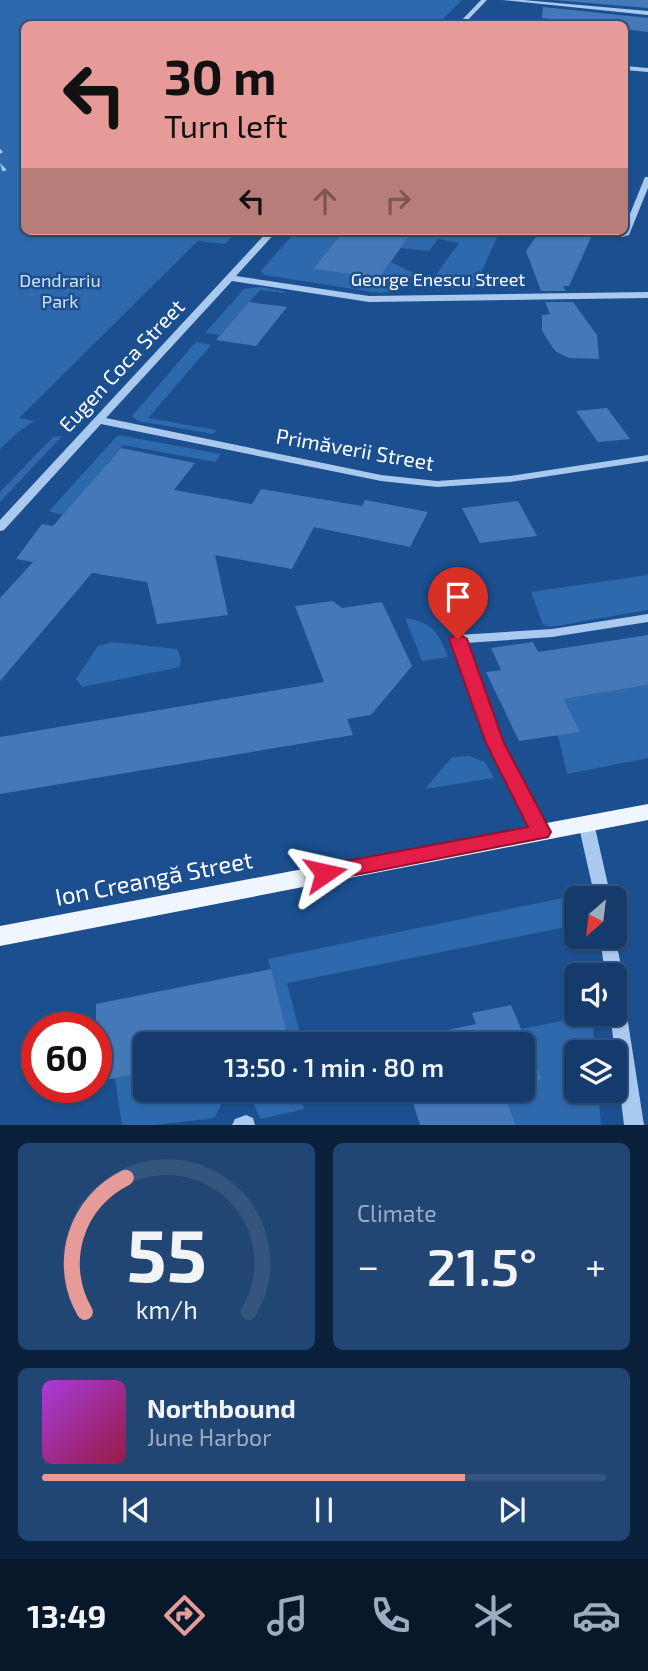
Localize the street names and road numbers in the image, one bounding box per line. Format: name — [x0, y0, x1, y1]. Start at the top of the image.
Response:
street label: George Enescu Street — [351, 268, 525, 290]
street label: Eugen Coca Street — [53, 293, 189, 436]
street label: Primăverii Street — [274, 422, 436, 475]
street label: Ion Creangă Street — [52, 844, 255, 911]

